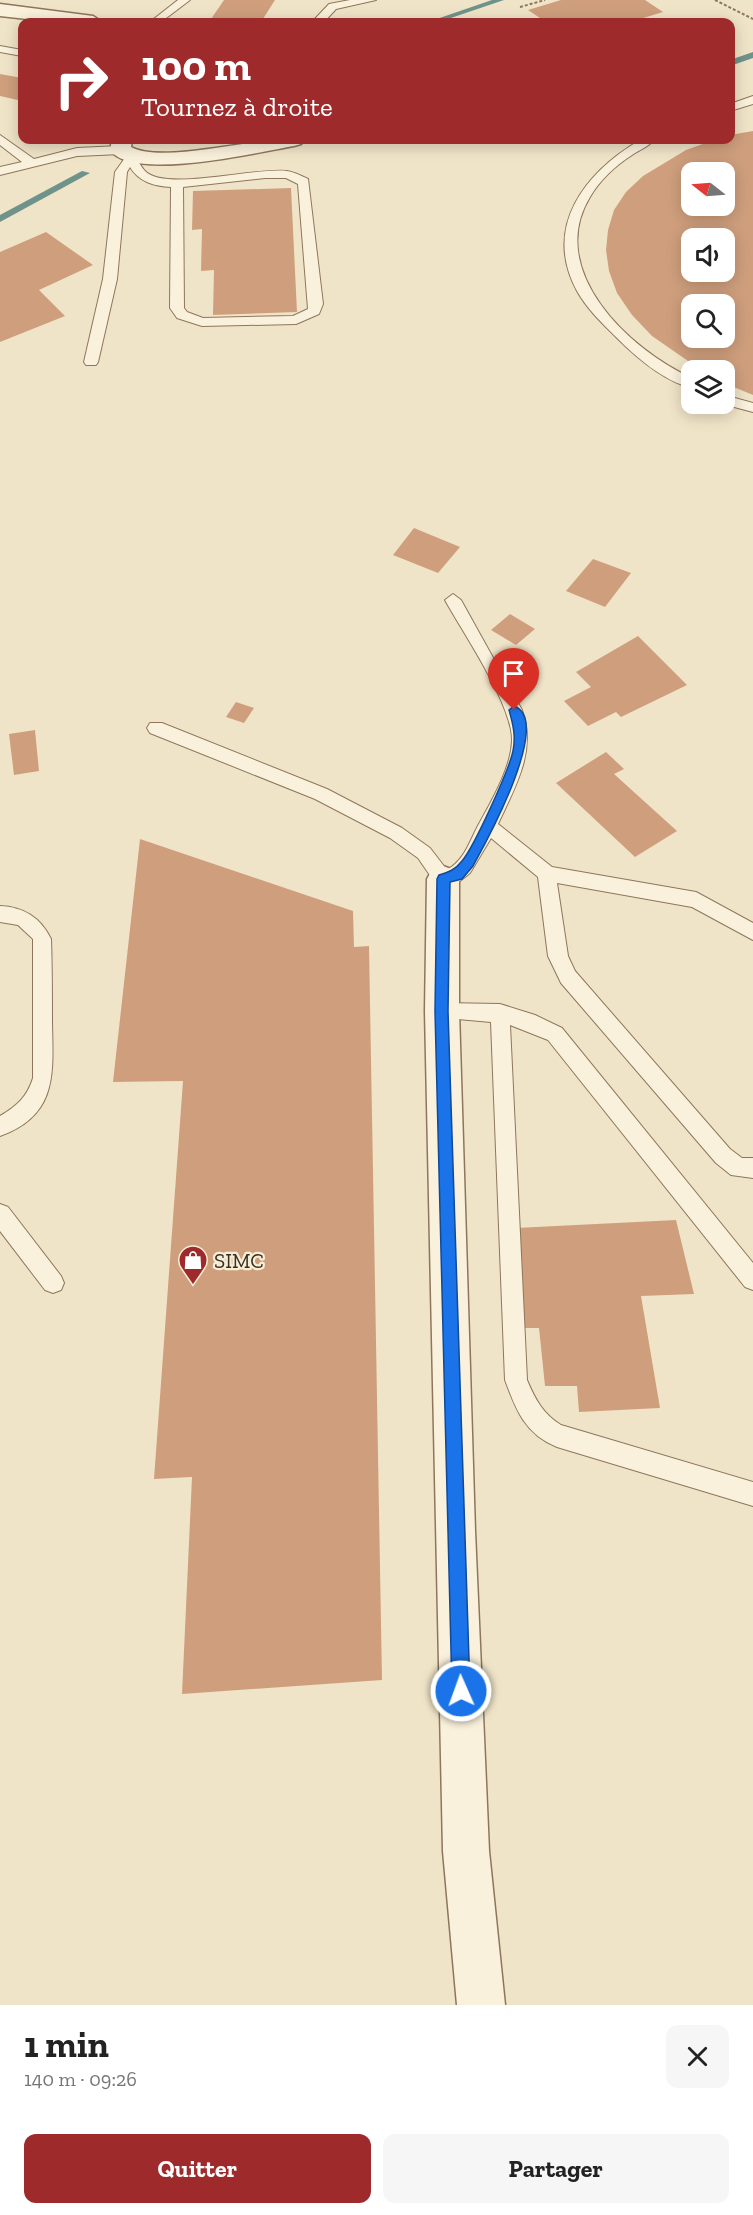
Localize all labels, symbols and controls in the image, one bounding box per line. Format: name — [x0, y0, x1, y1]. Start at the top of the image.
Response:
text: 100 m — [141, 40, 251, 91]
icon: right — [42, 42, 120, 120]
text: Tournez à droite — [141, 91, 333, 123]
north arrow — [681, 162, 735, 216]
map controls — [681, 162, 735, 414]
button: sound — [681, 228, 735, 282]
button: search — [681, 294, 735, 348]
button: layers — [681, 360, 735, 414]
pin — [488, 648, 539, 710]
icon: arrive — [497, 657, 530, 690]
shop icon: SIMC — [177, 1244, 209, 1286]
place label: SIMC — [214, 1248, 264, 1273]
position arrow — [429, 1659, 493, 1723]
text: 1 min — [24, 2023, 109, 2066]
button: close — [666, 2025, 729, 2088]
text: 140 m · 09:26 — [24, 2067, 137, 2091]
button: Quitter — [24, 2134, 371, 2203]
button: Partager — [383, 2134, 729, 2203]

